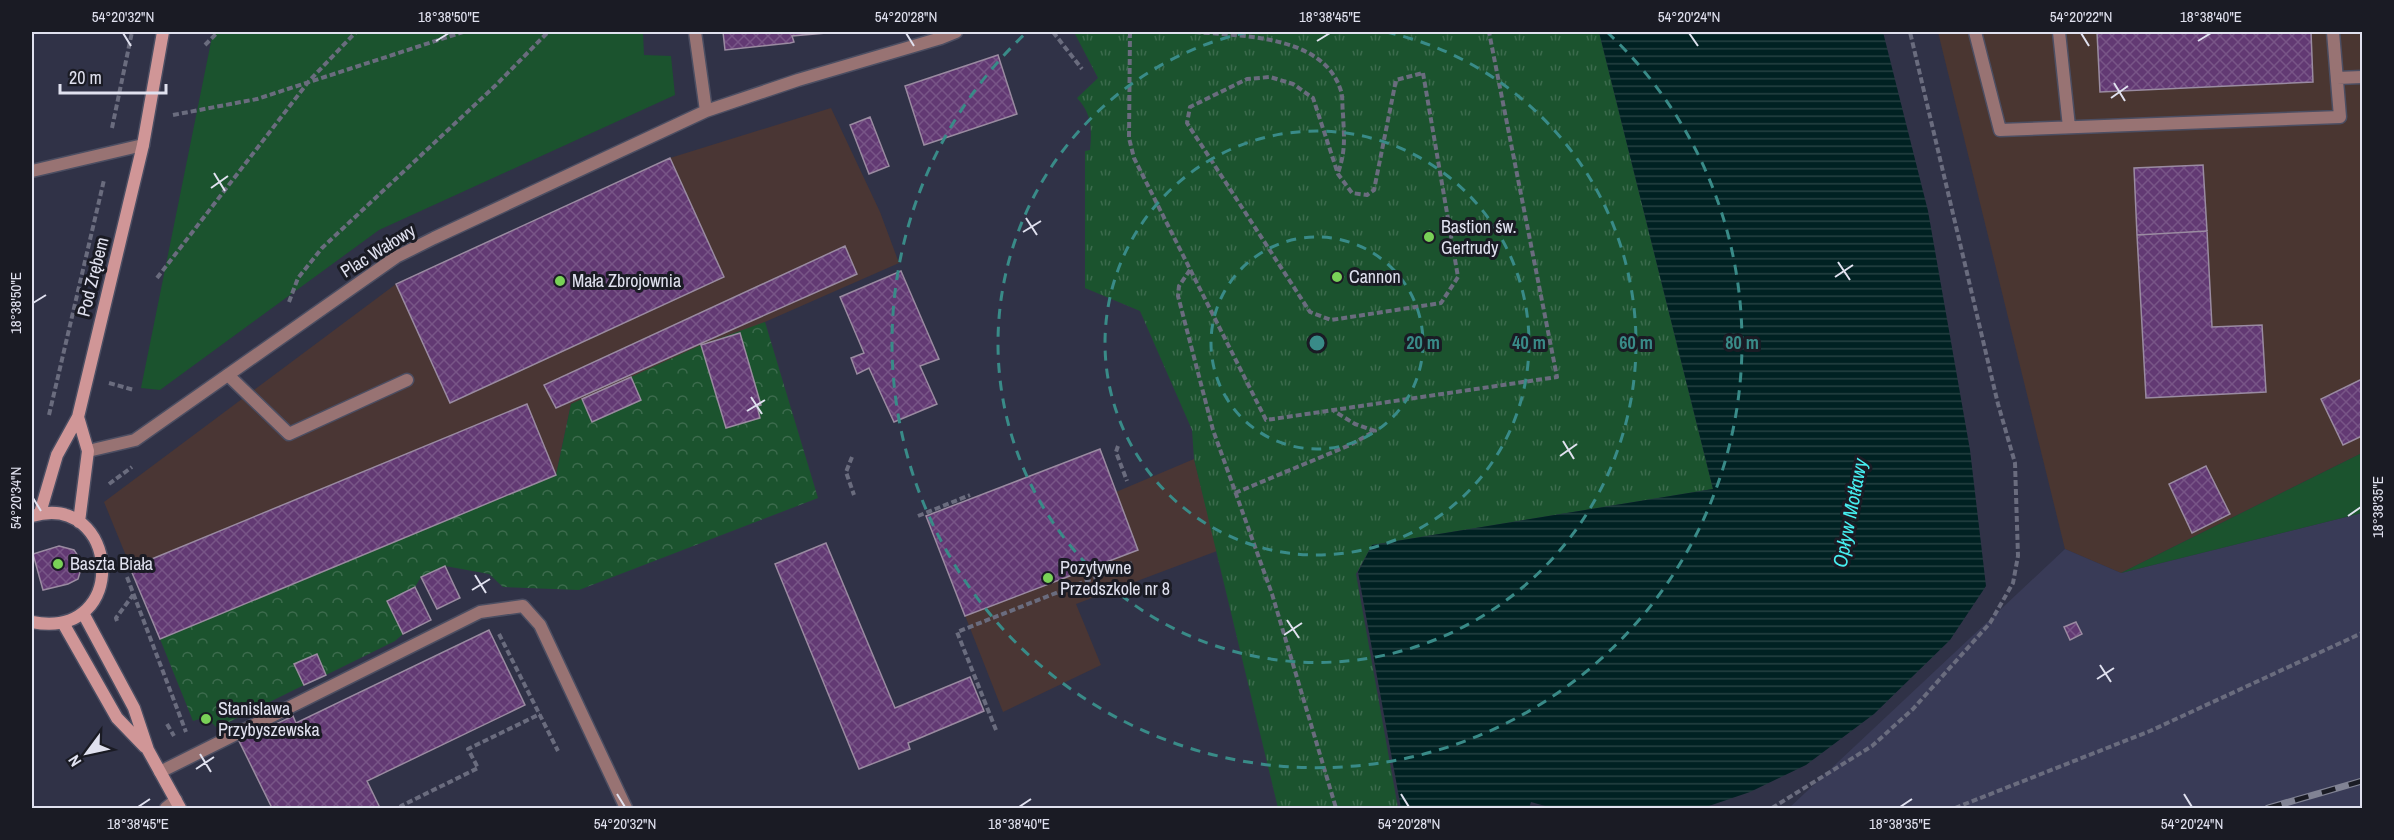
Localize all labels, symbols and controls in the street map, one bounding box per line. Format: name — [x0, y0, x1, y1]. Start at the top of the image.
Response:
text: 54°20'32"N — [92, 6, 154, 27]
text: 18°38'50"E — [418, 6, 480, 27]
text: 54°20'28"N — [875, 6, 937, 27]
text: 18°38'45"E — [1299, 6, 1361, 27]
text: 54°20'24"N — [1658, 6, 1720, 27]
text: 54°20'22"N — [2050, 6, 2112, 27]
text: 18°38'40"E — [2180, 6, 2242, 27]
scale bar — [60, 57, 166, 95]
text: 20 m — [69, 65, 102, 90]
place label: Bastion św. Gertrudy — [1441, 214, 1517, 260]
street label: Plac Wałowy — [336, 217, 420, 283]
marker: Bastion św. Gertrudy — [1422, 230, 1436, 244]
street label: Pod Zrębem — [71, 234, 114, 319]
place label: Cannon — [1349, 264, 1401, 289]
place label: Mała Zbrojownia — [572, 268, 681, 293]
marker: Cannon — [1330, 270, 1344, 284]
text: 18°38'50"E — [5, 272, 26, 334]
marker: Mała Zbrojownia — [553, 274, 567, 288]
text: 20 m — [1406, 330, 1440, 355]
text: 40 m — [1512, 330, 1546, 355]
text: 60 m — [1619, 330, 1653, 355]
text: 80 m — [1725, 330, 1759, 355]
centre of rings — [1307, 333, 1327, 353]
water label: Opływ Motławy — [1826, 455, 1873, 570]
text: 54°20'34"N — [5, 467, 26, 529]
text: 18°38'35"E — [2367, 476, 2388, 538]
place label: Baszta Biała — [70, 551, 153, 576]
place label: Pozytywne Przedszkole nr 8 — [1060, 555, 1170, 601]
marker: Baszta Biała — [51, 557, 65, 571]
marker: Pozytywne Przedszkole nr 8 — [1041, 571, 1055, 585]
place label: Stanislawa Przybyszewska — [218, 696, 320, 742]
marker: Stanislawa Przybyszewska — [199, 712, 213, 726]
north arrow — [57, 723, 117, 783]
text: N — [63, 751, 86, 771]
text: 18°38'45"E — [107, 813, 169, 834]
text: 54°20'32"N — [594, 813, 656, 834]
text: 18°38'40"E — [988, 813, 1050, 834]
text: 54°20'28"N — [1378, 813, 1440, 834]
text: 18°38'35"E — [1869, 813, 1931, 834]
text: 54°20'24"N — [2161, 813, 2223, 834]

